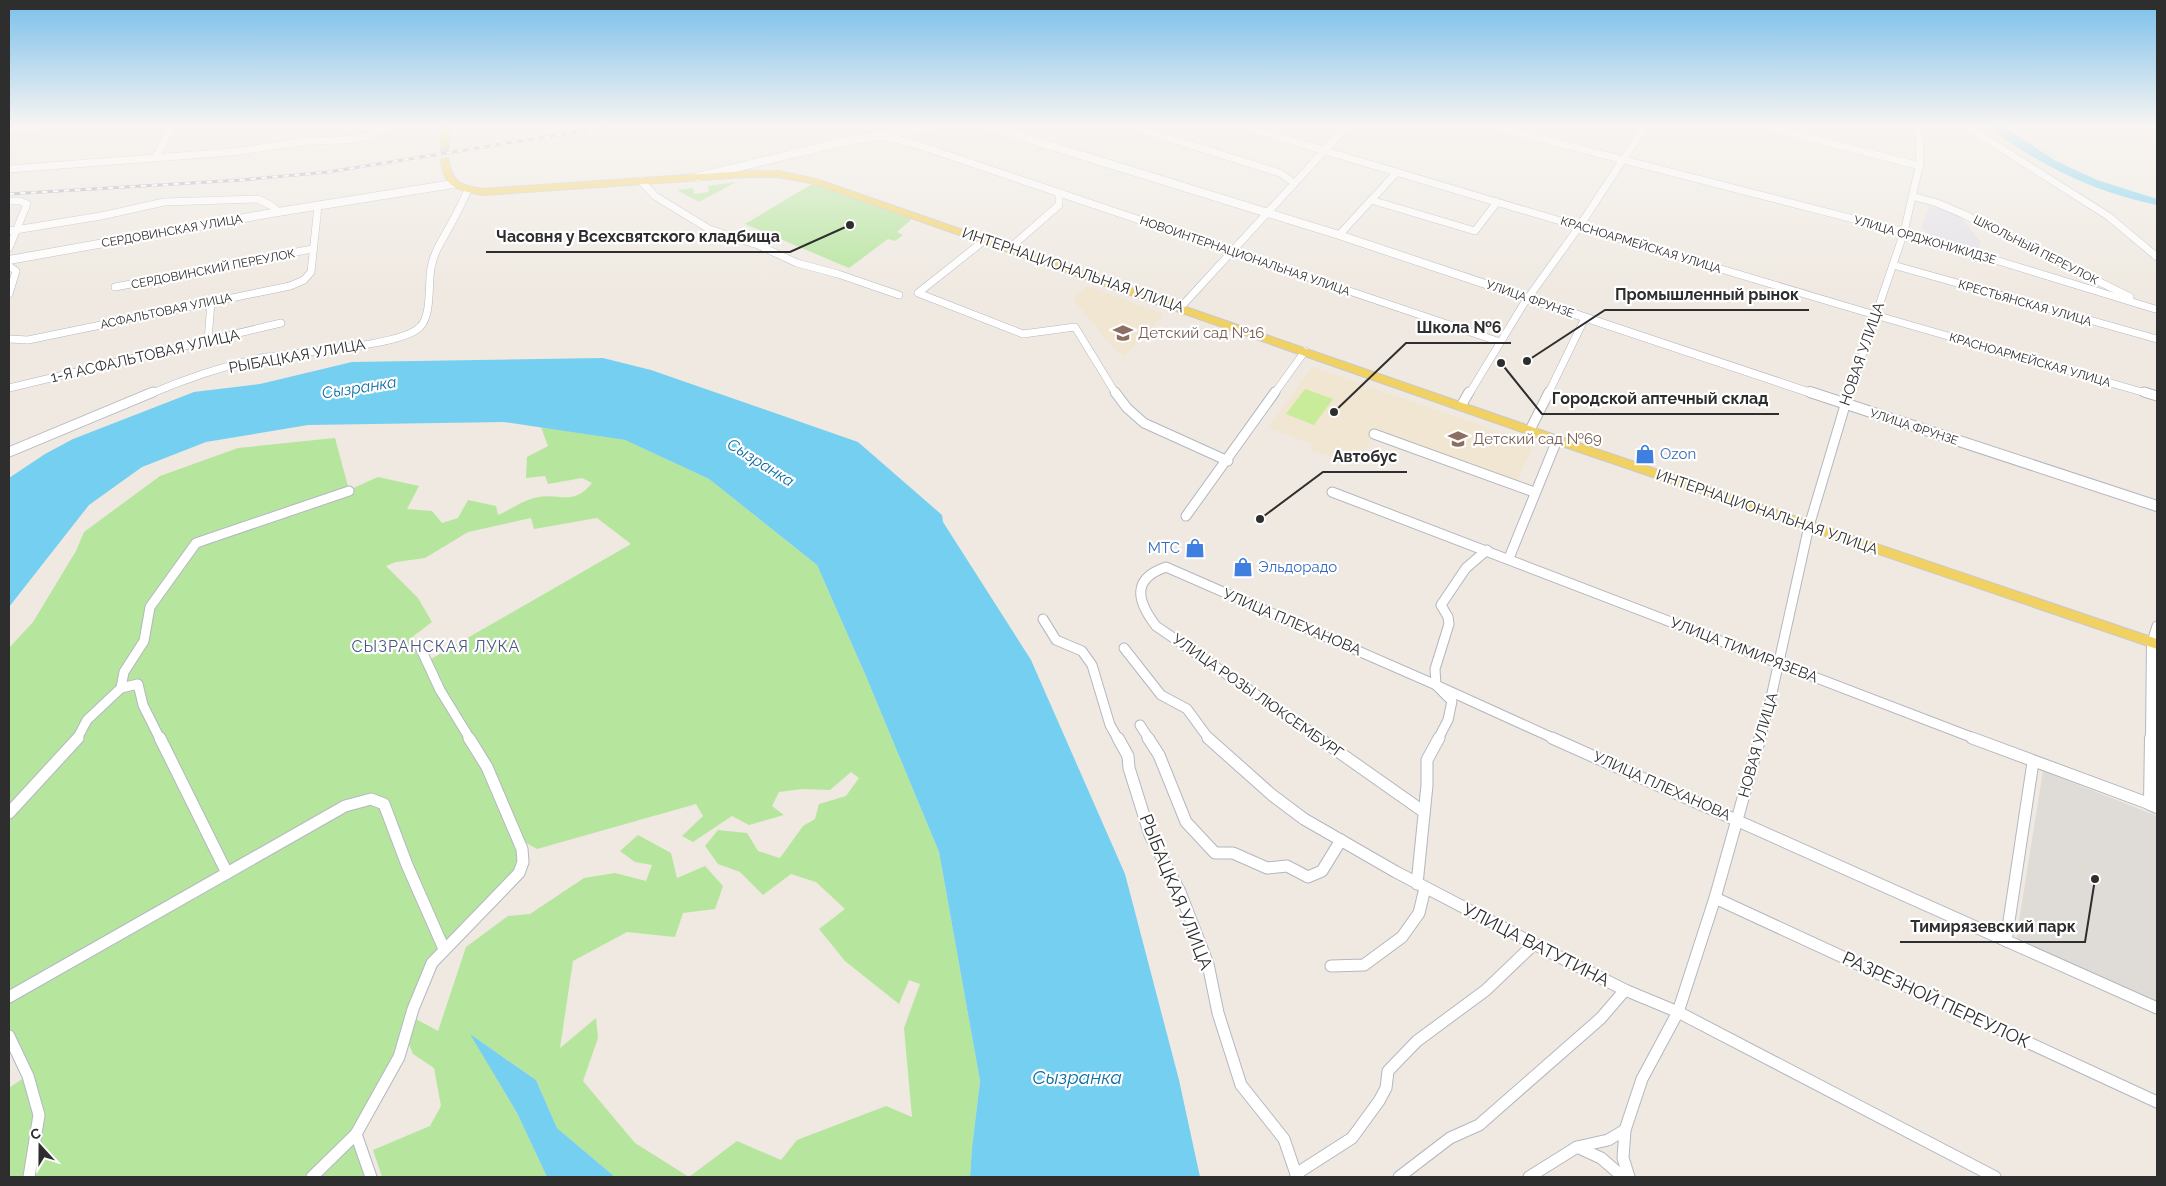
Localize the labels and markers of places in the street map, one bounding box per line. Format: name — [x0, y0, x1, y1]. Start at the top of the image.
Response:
callout: Часовня у Всехсвятского кладбища — [486, 221, 790, 252]
callout: Промышленный рынок — [1605, 279, 1809, 310]
callout: Школа №6 — [1406, 312, 1511, 343]
school or university icon: Детский сад №16 — [1112, 322, 1134, 344]
place label: Детский сад №16 — [1138, 324, 1264, 342]
callout: Городской аптечный склад — [1542, 383, 1779, 414]
school or university icon: Детский сад №69 — [1447, 428, 1469, 450]
place label: Детский сад №69 — [1473, 430, 1602, 448]
callout: Автобус — [1323, 441, 1407, 472]
shop icon: Ozon — [1634, 443, 1656, 465]
place label: Ozon — [1660, 445, 1696, 463]
shop icon: МТС — [1184, 537, 1206, 559]
place label: МТС — [1148, 539, 1180, 557]
shop icon: Эльдорадо — [1232, 556, 1254, 578]
place label: Эльдорадо — [1258, 558, 1337, 576]
callout: Тимирязевский парк — [1900, 911, 2085, 942]

